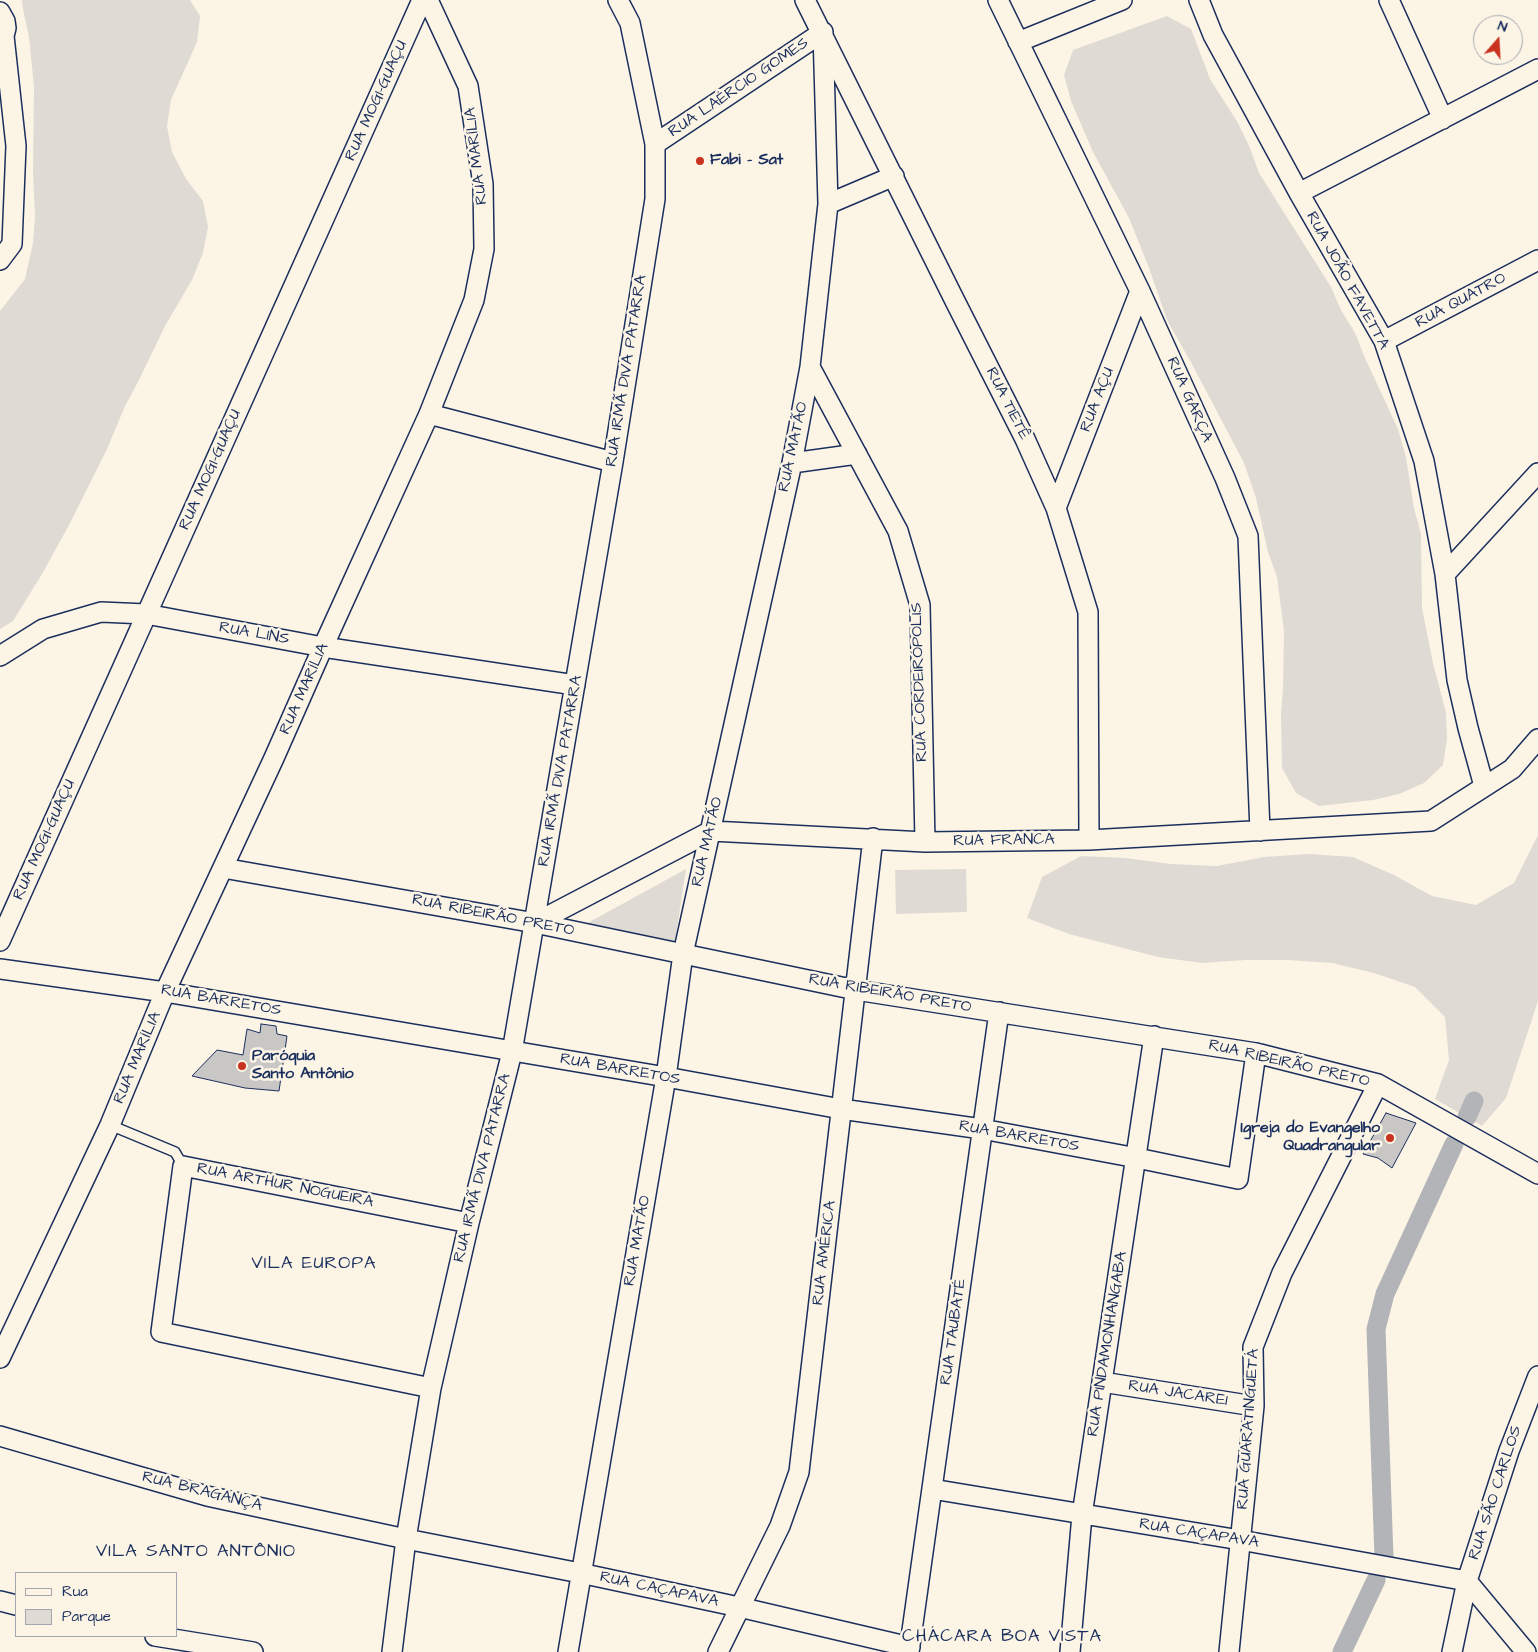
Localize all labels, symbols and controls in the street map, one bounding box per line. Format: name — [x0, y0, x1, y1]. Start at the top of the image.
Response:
north arrow — [1473, 15, 1523, 65]
text: N — [1495, 16, 1510, 38]
street label: RUA LAÉRCIO GOMES — [665, 34, 813, 142]
street label: RUA MOGI-GUAÇU — [342, 38, 412, 164]
street label: RUA MARÍLIA — [461, 106, 493, 206]
place label: Fabi - Sat — [710, 151, 783, 171]
marker: Fabi - Sat — [694, 155, 706, 167]
street label: RUA JOÃO FAVETTA — [1301, 209, 1393, 353]
street label: RUA QUATRO — [1412, 269, 1510, 333]
street label: RUA IRMÃ DIVA PATARRA — [602, 274, 652, 468]
street label: RUA GARÇA — [1162, 354, 1216, 446]
street label: RUA TIETÊ — [981, 365, 1033, 443]
street label: RUA AÇU — [1077, 365, 1119, 435]
street label: RUA MATÃO — [775, 400, 813, 494]
street label: RUA MOGI-GUAÇU — [176, 407, 246, 533]
street label: RUA CORDEIRÓPOLIS — [908, 602, 932, 762]
street label: RUA LINS — [217, 618, 291, 650]
street label: RUA MARÍLIA — [276, 640, 334, 738]
street label: RUA IRMÃ DIVA PATARRA — [535, 674, 587, 868]
street label: RUA MOGI-GUAÇU — [10, 777, 80, 903]
street label: RUA MATÃO — [688, 795, 728, 889]
street label: RUA FRANCA — [953, 831, 1055, 851]
street label: RUA RIBEIRÃO PRETO — [410, 891, 576, 941]
street label: RUA RIBEIRÃO PRETO — [807, 970, 973, 1018]
street label: RUA BARRETOS — [159, 981, 283, 1021]
street label: RUA MARÍLIA — [110, 1009, 166, 1107]
street label: RUA RIBEIRÃO PRETO — [1207, 1036, 1371, 1092]
place label: Paróquia Santo Antônio — [252, 1047, 353, 1085]
street label: RUA BARRETOS — [558, 1050, 682, 1090]
marker: Paróquia Santo Antônio — [236, 1060, 248, 1072]
street label: RUA IRMÃ DIVA PATARRA — [450, 1072, 516, 1264]
street label: RUA BARRETOS — [957, 1117, 1081, 1157]
place label: Igreja do Evangelho Quadrangular — [1241, 1119, 1380, 1157]
marker: Igreja do Evangelho Quadrangular — [1384, 1132, 1396, 1144]
street label: RUA ARTHUR NOGUEIRA — [195, 1159, 375, 1213]
street label: RUA MATÃO — [621, 1194, 655, 1288]
street label: RUA AMÉRICA — [809, 1200, 841, 1306]
street label: RUA PINDAMONHANGABA — [1084, 1250, 1132, 1438]
district label: VILA EUROPA — [250, 1253, 378, 1275]
street label: RUA TAUBATÉ — [937, 1278, 971, 1386]
street label: RUA GUARATINGUETÁ — [1234, 1348, 1264, 1510]
street label: RUA JACAREI — [1127, 1377, 1229, 1411]
street label: RUA SÃO CARLOS — [1465, 1424, 1527, 1562]
street label: RUA BRAGANÇA — [140, 1468, 264, 1516]
street label: RUA CAÇAPAVA — [1138, 1515, 1260, 1553]
district label: VILA SANTO ANTÔNIO — [94, 1541, 298, 1563]
street label: RUA CAÇAPAVA — [598, 1568, 720, 1612]
legend — [15, 1572, 178, 1637]
text: Rua — [62, 1581, 88, 1602]
text: Parque — [62, 1606, 111, 1627]
district label: CHÁCARA BOA VISTA — [900, 1626, 1104, 1648]

